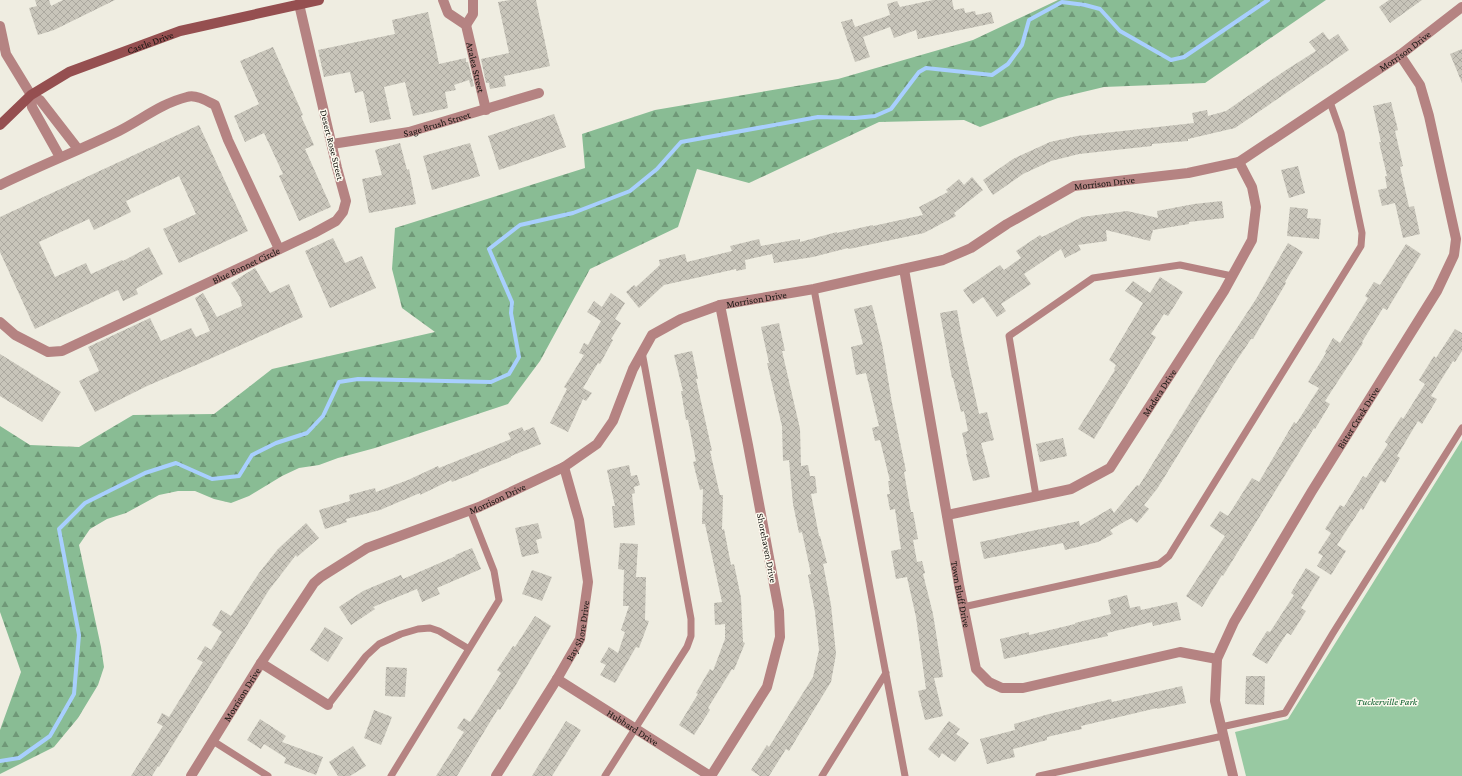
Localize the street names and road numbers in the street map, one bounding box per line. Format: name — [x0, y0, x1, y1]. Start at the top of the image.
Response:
street label: Castle Drive — [125, 28, 175, 56]
street label: Morrison Drive — [1377, 28, 1433, 73]
street label: Azalea Street — [465, 41, 487, 94]
street label: Sage Brush Street — [403, 108, 472, 138]
street label: Desert Rose Street — [318, 109, 346, 182]
street label: Morrison Drive — [1073, 174, 1136, 191]
street label: Blue Bonnet Circle — [210, 244, 282, 285]
street label: Morrison Drive — [725, 288, 788, 309]
street label: Madera Drive — [1139, 366, 1178, 418]
street label: Bitter Creek Drive — [1334, 384, 1382, 451]
street label: Morrison Drive — [467, 480, 528, 516]
street label: Shorehaven Drive — [755, 512, 779, 584]
street label: Town Bluff Drive — [949, 560, 973, 629]
street label: Bay Shore Drive — [563, 599, 591, 663]
street label: Morrison Drive — [221, 665, 263, 723]
street label: Hubbard Drive — [605, 707, 661, 748]

